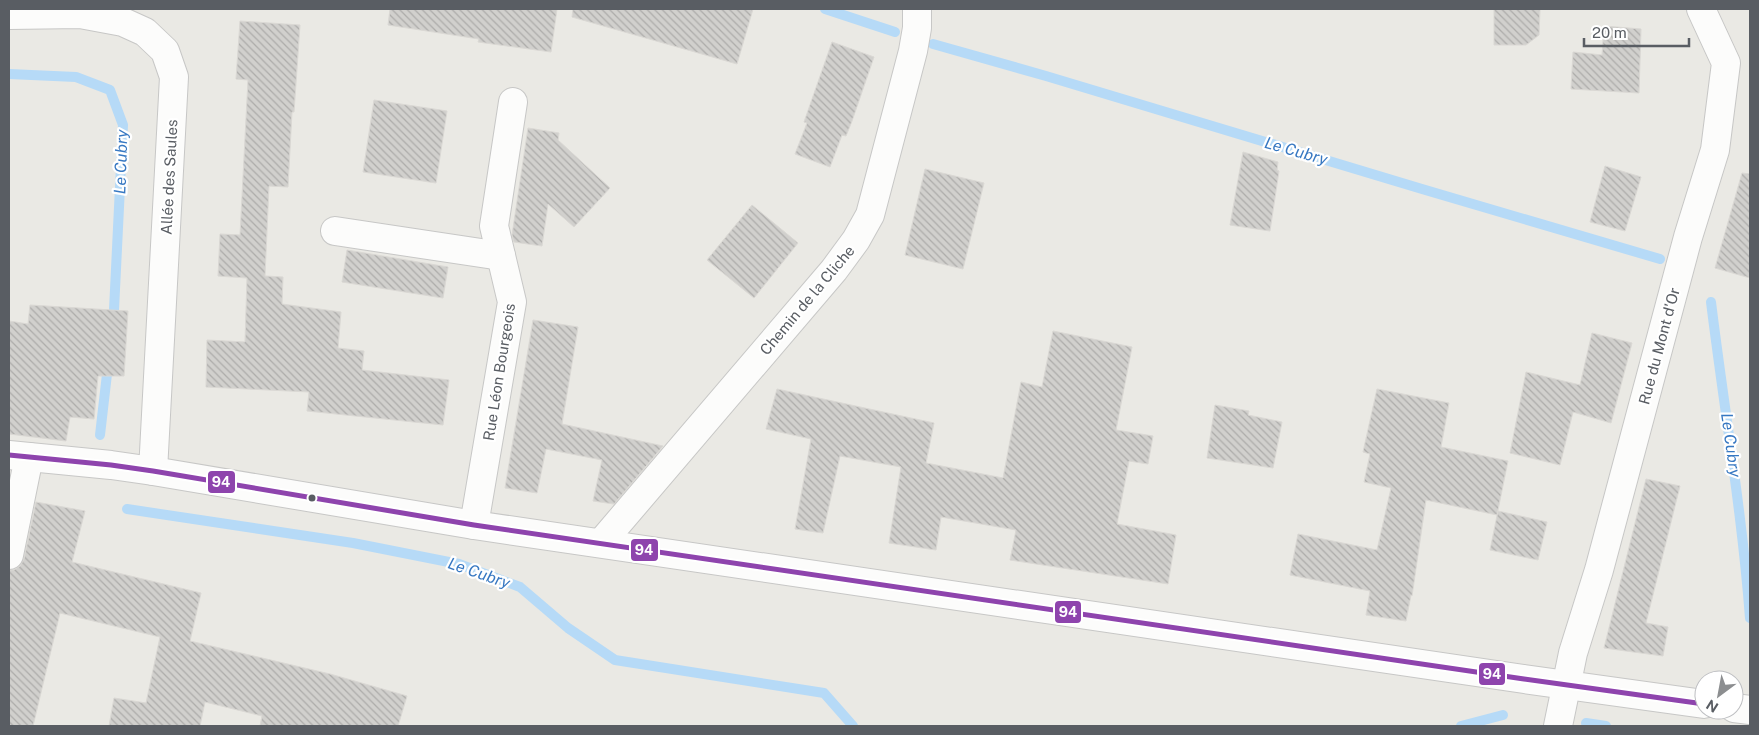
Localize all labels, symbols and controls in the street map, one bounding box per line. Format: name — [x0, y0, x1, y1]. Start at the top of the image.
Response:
scale bar — [1584, 15, 1689, 47]
text: 20 m — [1592, 24, 1627, 41]
street label: Allée des Saules — [157, 119, 181, 235]
water label: Le Cubry — [110, 129, 132, 195]
water label: Le Cubry — [1262, 133, 1330, 169]
street label: Chemin de la Cliche — [756, 242, 858, 358]
street label: Rue du Mont d'Or — [1635, 285, 1683, 406]
street label: Rue Léon Bourgeois — [480, 302, 518, 442]
water label: Le Cubry — [1717, 412, 1745, 479]
line badge: 94 — [207, 470, 236, 494]
text: 94 — [212, 474, 230, 490]
unlabelled marker — [307, 493, 317, 503]
line badge: 94 — [630, 538, 659, 562]
text: 94 — [635, 542, 653, 558]
water label: Le Cubry — [445, 554, 513, 593]
line badge: 94 — [1054, 600, 1082, 624]
text: 94 — [1059, 604, 1077, 620]
line badge: 94 — [1478, 662, 1506, 686]
text: 94 — [1483, 666, 1501, 682]
north arrow — [1694, 670, 1744, 720]
text: N — [1703, 696, 1721, 716]

